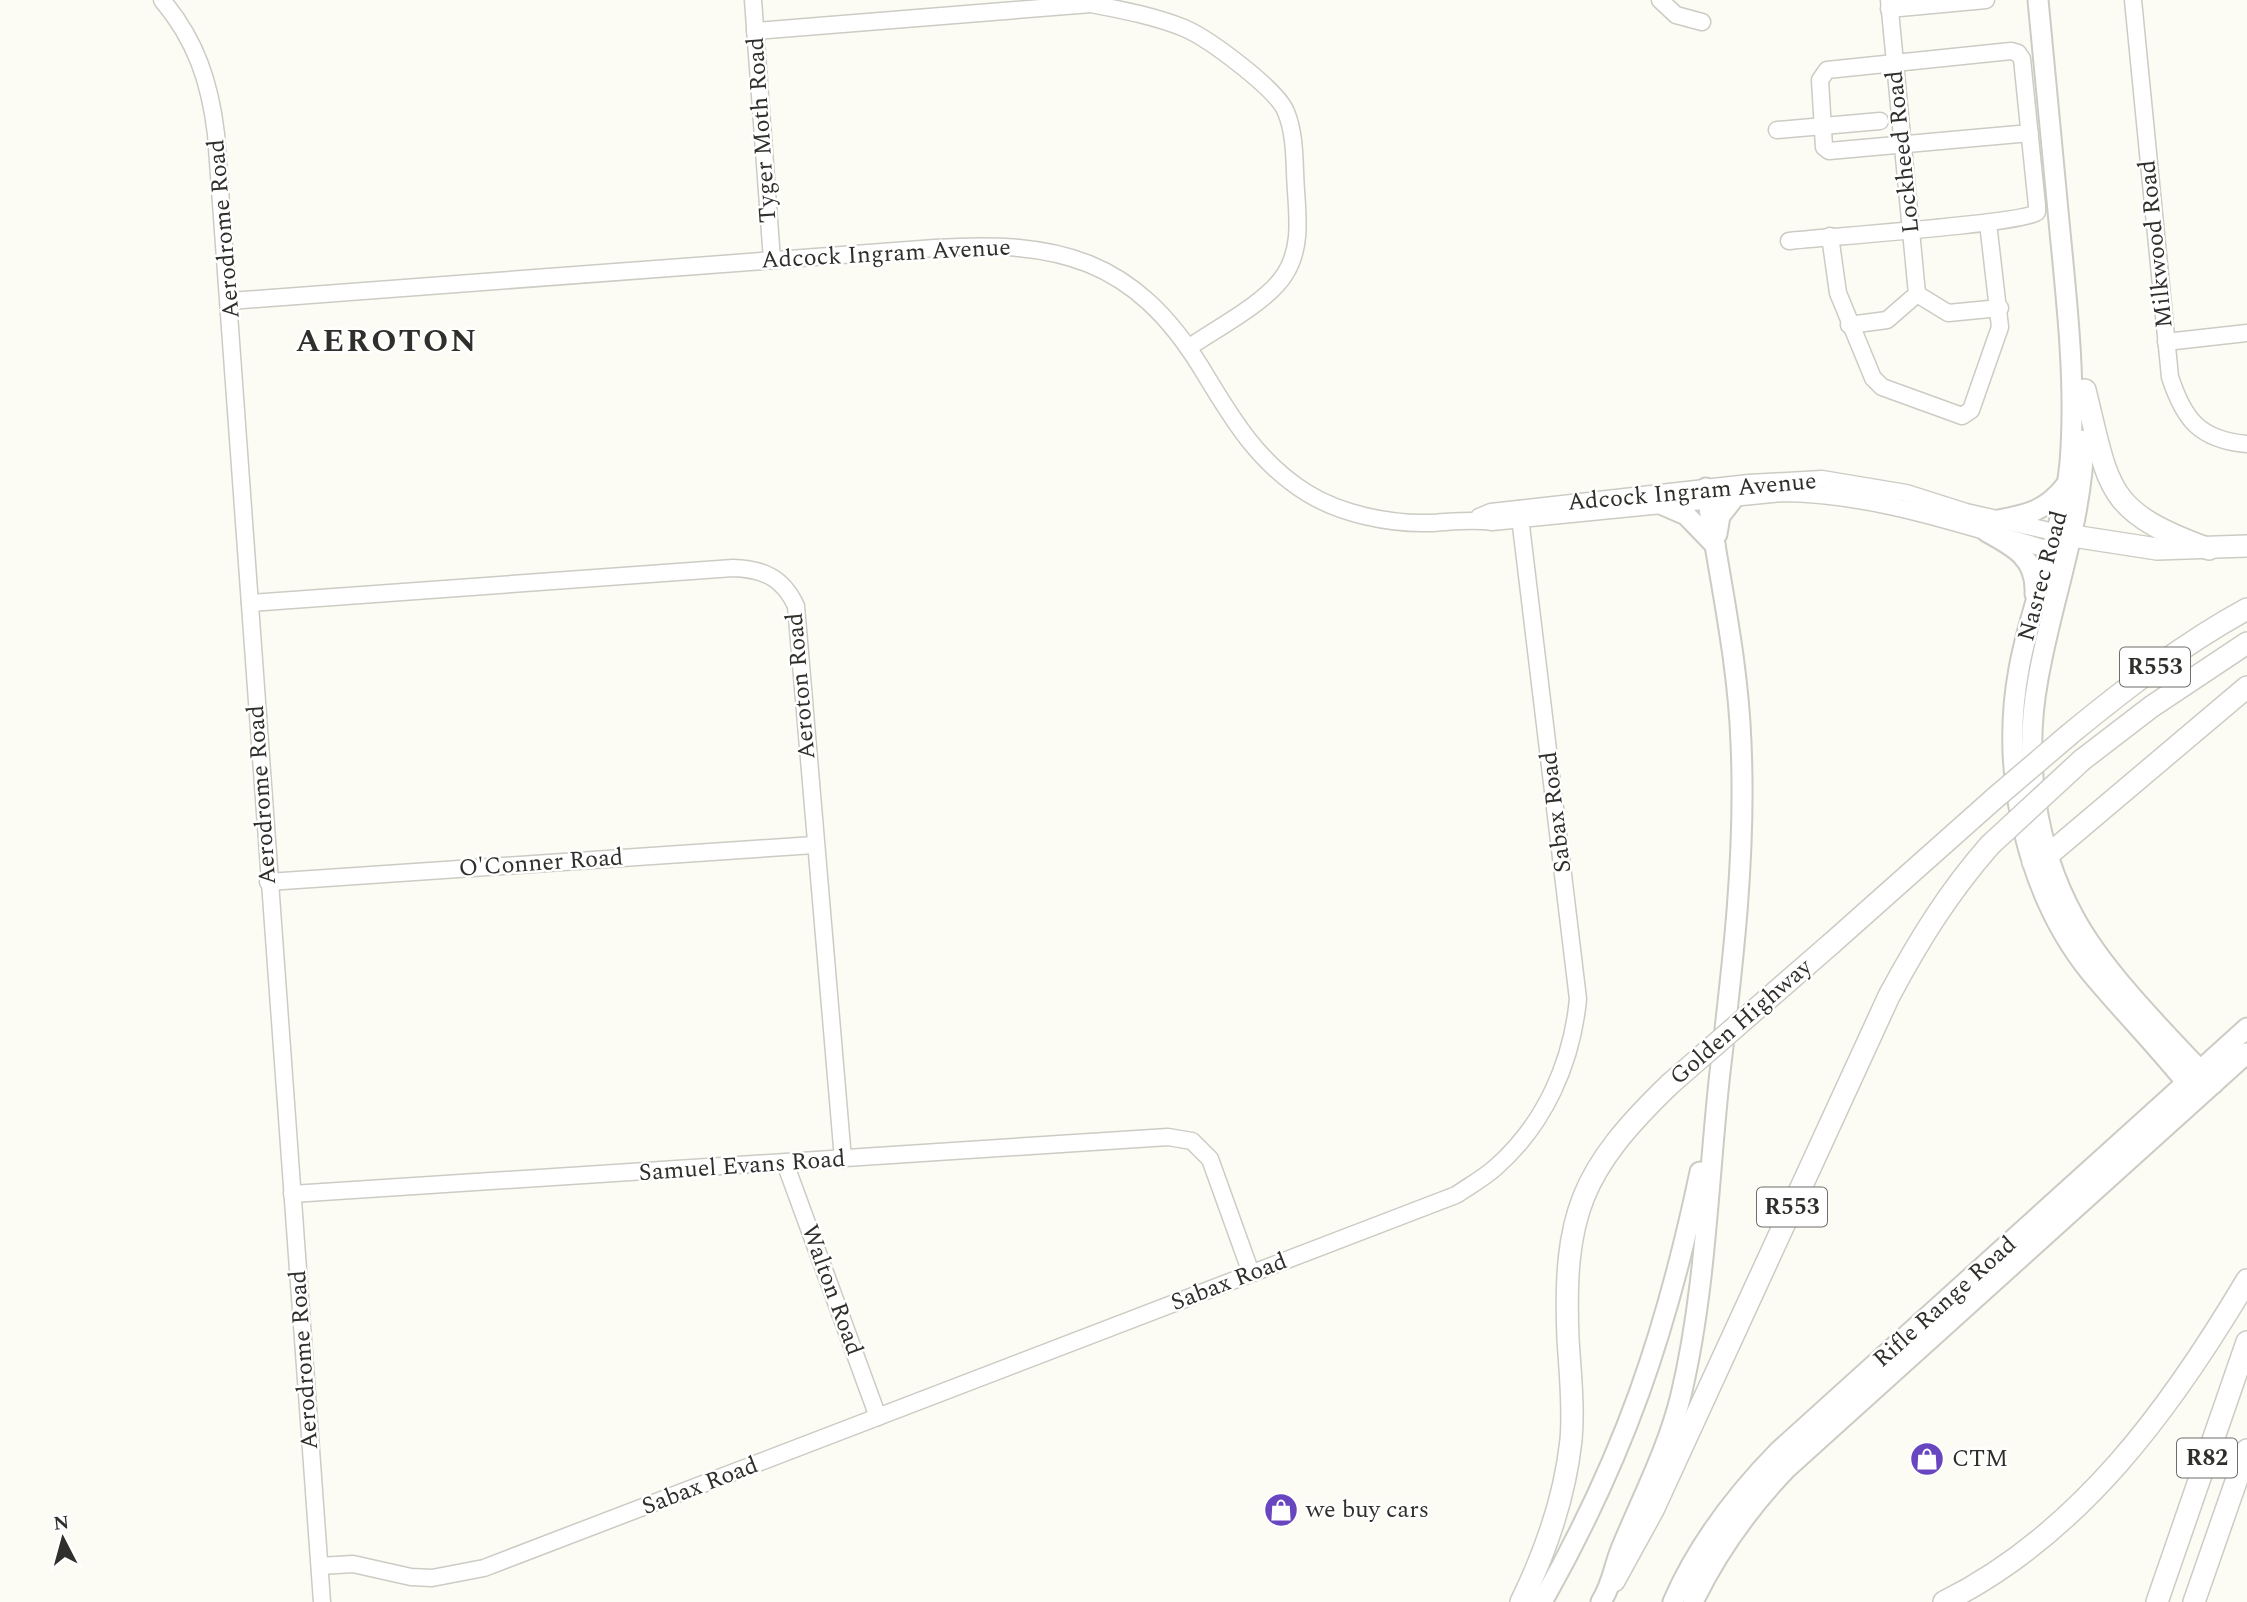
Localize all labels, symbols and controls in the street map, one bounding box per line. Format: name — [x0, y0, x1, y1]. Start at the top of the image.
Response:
street label: Tyger Moth Road — [738, 36, 786, 224]
street label: Lockheed Road — [1877, 69, 1929, 235]
street label: Aerodrome Road — [198, 138, 250, 320]
street label: Milkwood Road — [2129, 158, 2183, 330]
street label: Adcock Ingram Avenue — [760, 229, 1012, 279]
district label: AEROTON — [296, 317, 478, 366]
street label: Adcock Ingram Avenue — [1566, 463, 1818, 521]
street label: Nasrec Road — [2008, 507, 2078, 645]
street label: Aeroton Road — [777, 611, 825, 761]
road number: R553 — [2120, 648, 2190, 687]
street label: Aerodrome Road — [238, 704, 286, 886]
street label: Sabax Road — [1531, 749, 1581, 875]
street label: O'Conner Road — [457, 839, 625, 887]
street label: Golden Highway — [1662, 949, 1821, 1094]
street label: Samuel Evans Road — [637, 1141, 847, 1191]
road number: R553 — [1757, 1188, 1827, 1226]
street label: Walton Road — [792, 1219, 872, 1361]
street label: Rifle Range Road — [1865, 1228, 2025, 1376]
street label: Sabax Road — [1166, 1243, 1292, 1321]
street label: Aerodrome Road — [280, 1269, 328, 1451]
road number: R82 — [2177, 1438, 2237, 1478]
shop icon: CTM — [1908, 1440, 1946, 1478]
place label: CTM — [1952, 1441, 2008, 1477]
street label: Sabax Road — [637, 1447, 763, 1525]
shop icon: we buy cars — [1262, 1491, 1300, 1529]
place label: we buy cars — [1305, 1492, 1429, 1528]
north arrow — [28, 1504, 98, 1574]
text: N — [52, 1508, 71, 1539]

